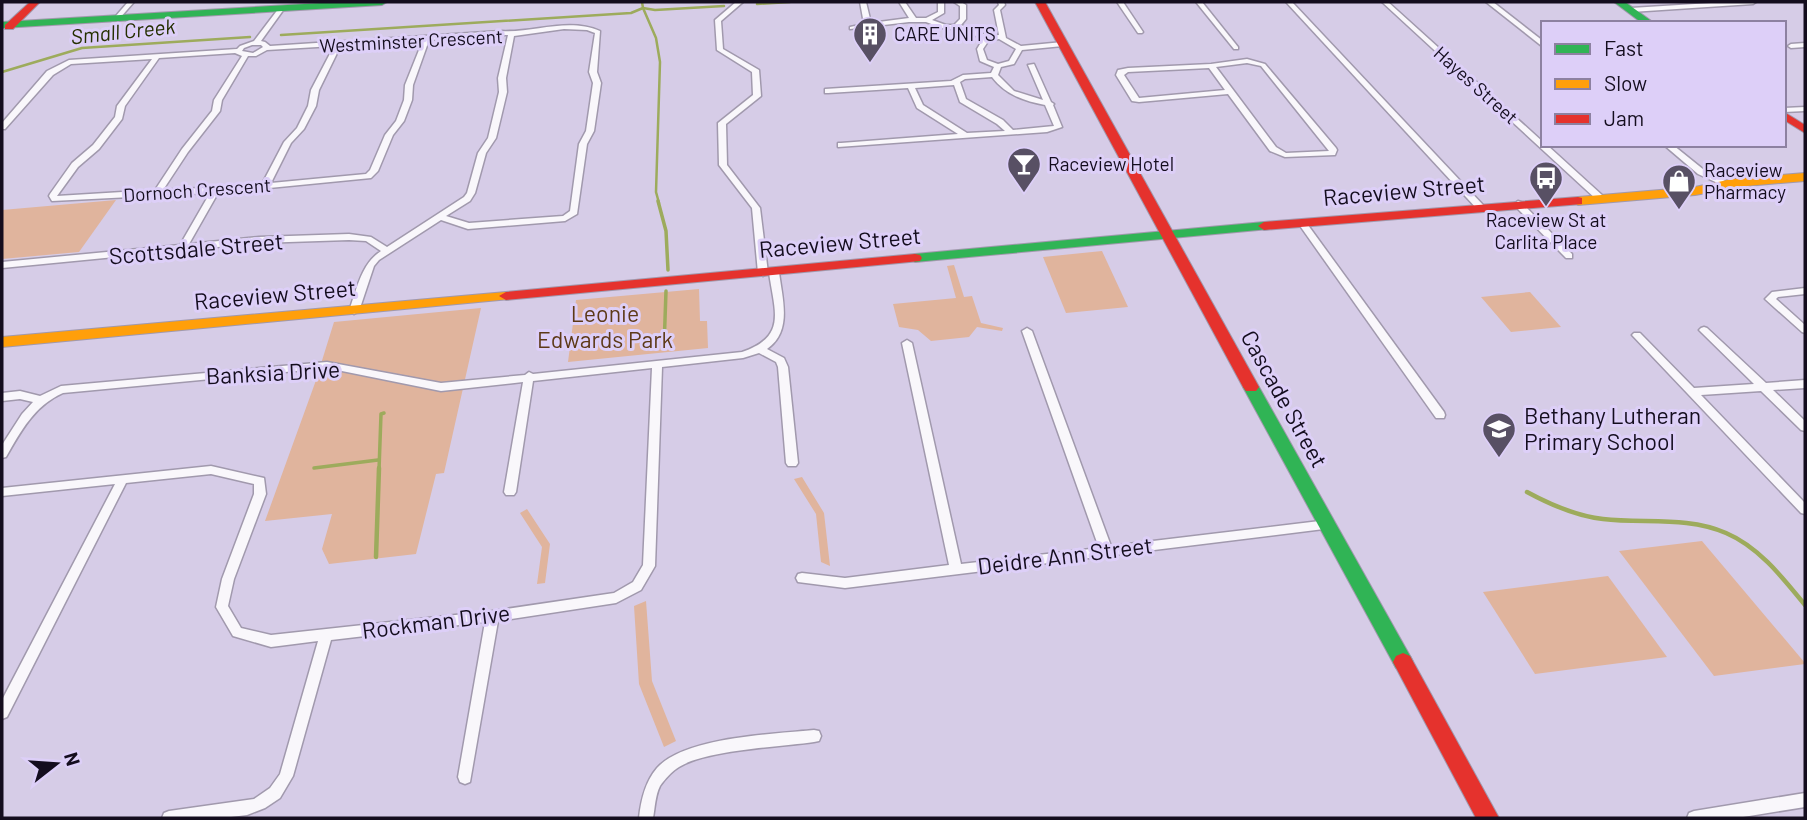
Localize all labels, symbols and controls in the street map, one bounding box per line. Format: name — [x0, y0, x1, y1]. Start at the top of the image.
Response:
water label: Small Creek — [69, 13, 177, 48]
building icon: CARE UNITS — [851, 15, 889, 64]
legend — [1541, 21, 1786, 147]
place label: CARE UNITS — [894, 22, 996, 45]
street label: Westminster Crescent — [319, 24, 503, 57]
text: Fast — [1604, 35, 1644, 60]
street label: Hayes Street — [1430, 41, 1523, 128]
text: Slow — [1604, 70, 1647, 95]
text: Jam — [1604, 105, 1644, 130]
bar icon: Raceview Hotel — [1005, 145, 1043, 194]
place label: Raceview Hotel — [1048, 152, 1174, 175]
place label: Raceview Pharmacy — [1704, 158, 1786, 203]
bus stop icon: Raceview St at Carlita Place — [1527, 159, 1565, 208]
shop icon: Raceview Pharmacy — [1660, 162, 1698, 211]
street label: Raceview Street — [1322, 169, 1486, 211]
street label: Dornoch Crescent — [122, 173, 272, 206]
place label: Raceview St at Carlita Place — [1486, 208, 1606, 253]
street label: Raceview Street — [758, 221, 922, 263]
street label: Scottsdale Street — [108, 226, 284, 270]
street label: Raceview Street — [193, 273, 357, 315]
park label: Leonie Edwards Park — [537, 299, 673, 353]
street label: Cascade Street — [1236, 325, 1334, 472]
street label: Banksia Drive — [205, 355, 341, 389]
place label: Bethany Lutheran Primary School — [1524, 401, 1701, 455]
school or university icon: Bethany Lutheran Primary School — [1480, 410, 1518, 459]
street label: Deidre Ann Street — [976, 530, 1154, 580]
street label: Rockman Drive — [360, 598, 512, 644]
north arrow — [21, 729, 91, 799]
text: N — [60, 749, 86, 768]

